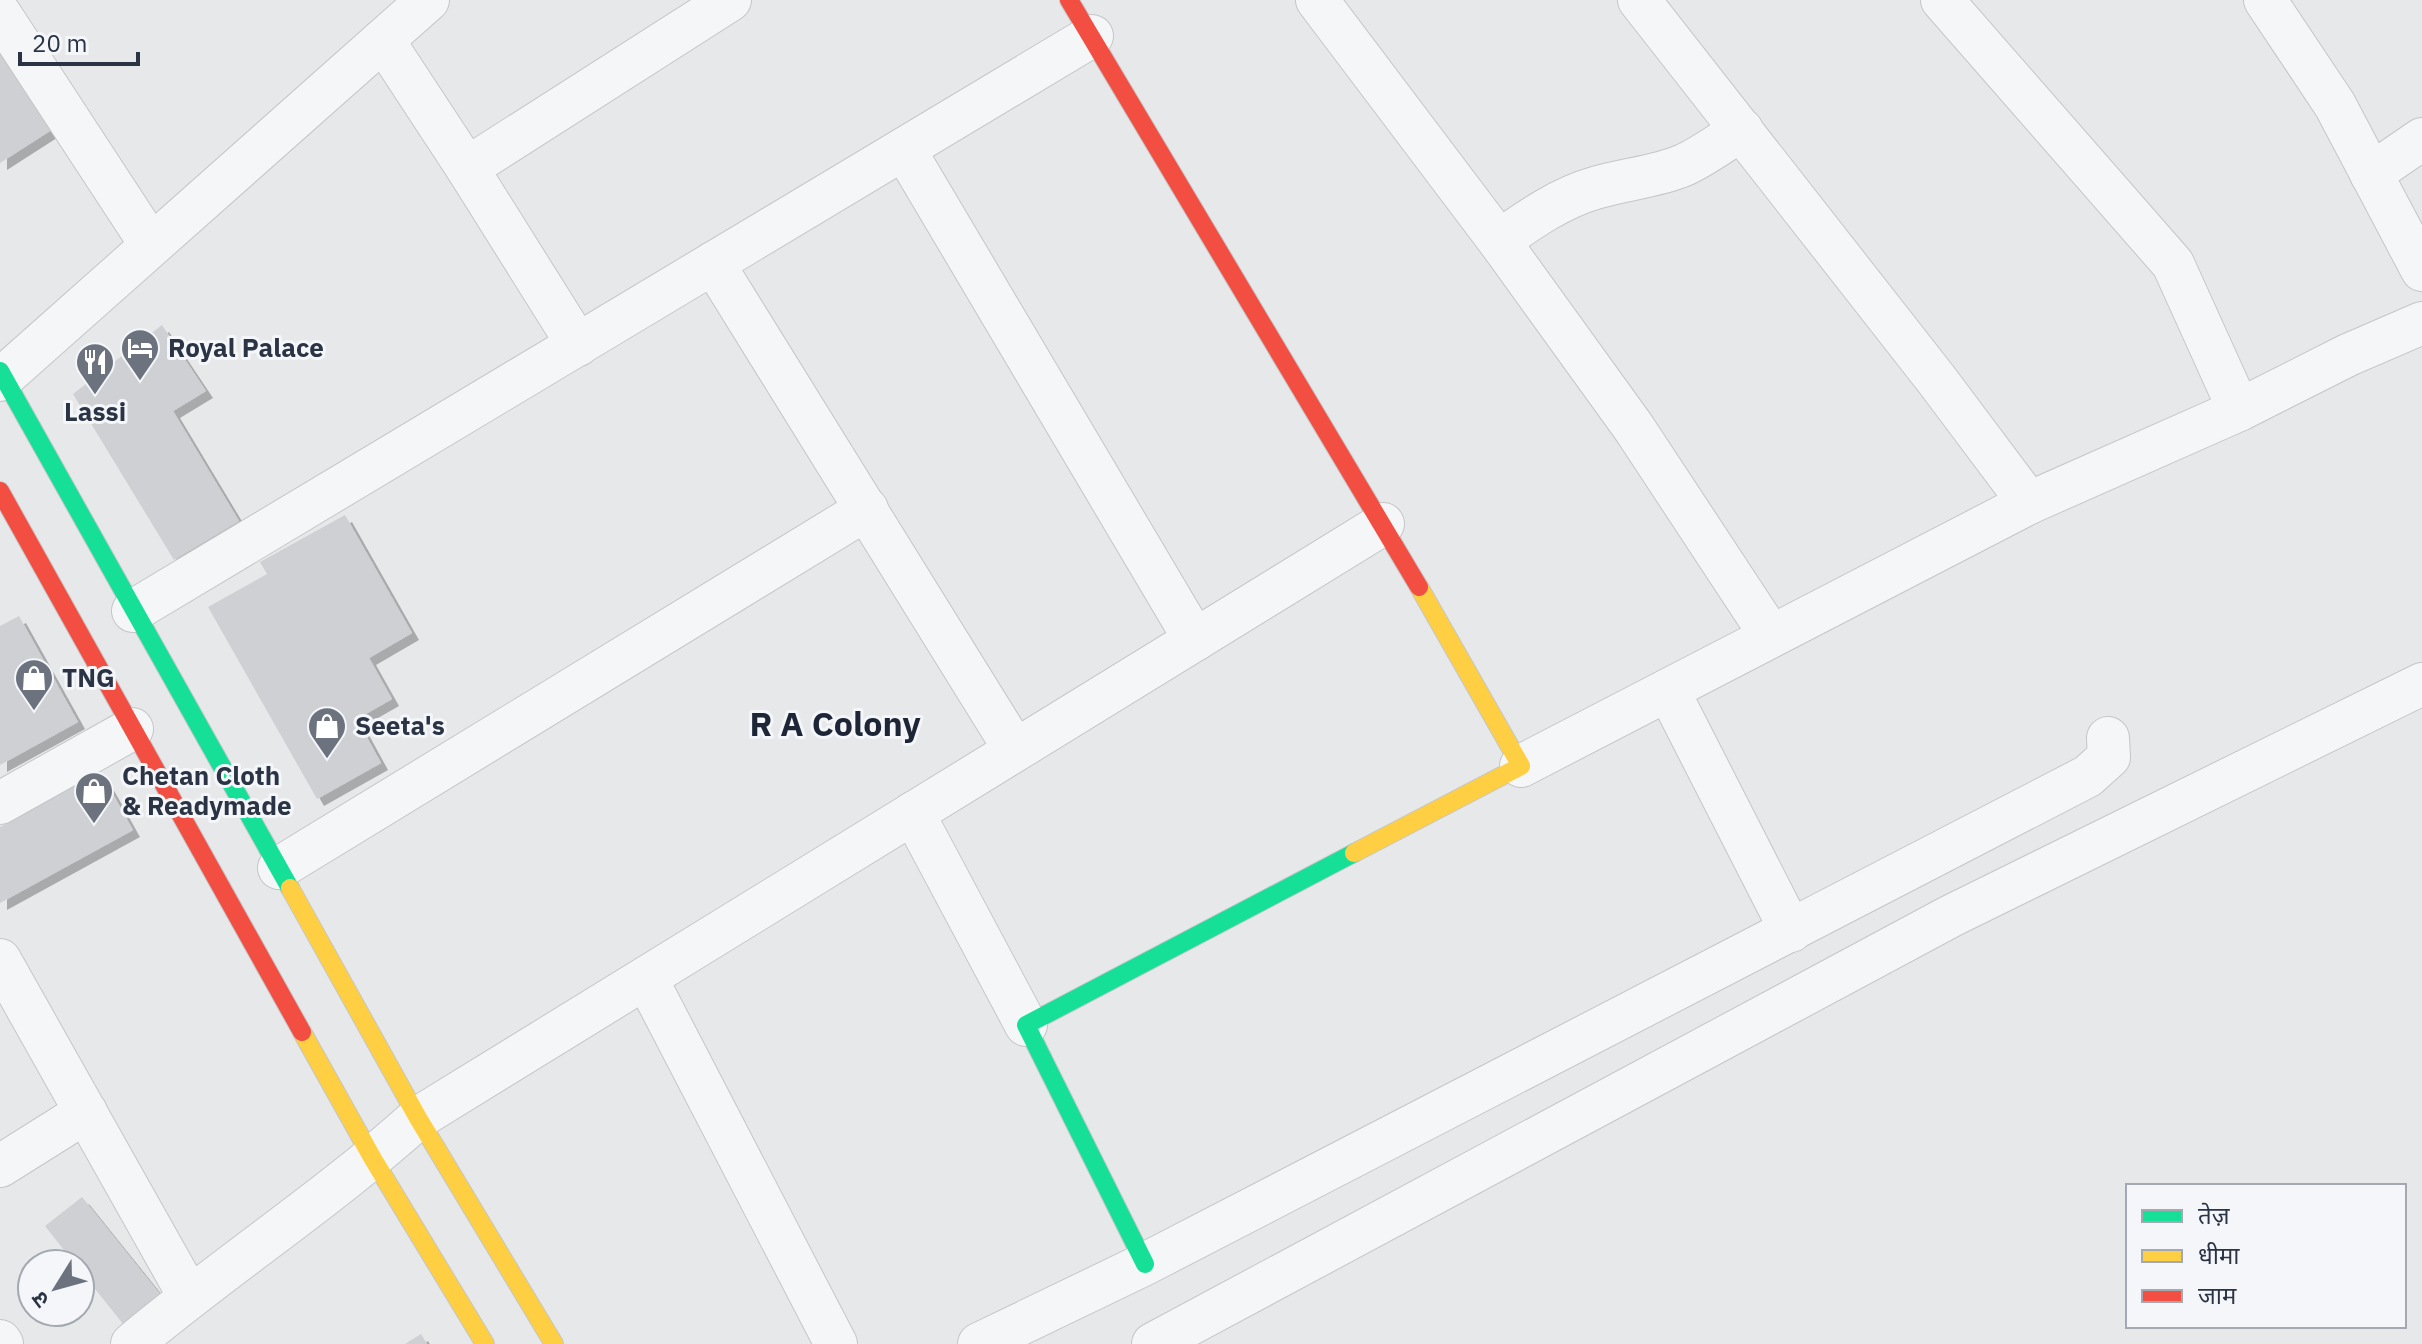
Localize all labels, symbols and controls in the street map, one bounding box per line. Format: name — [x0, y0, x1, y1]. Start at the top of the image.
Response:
scale bar — [20, 16, 138, 66]
text: 20 m — [32, 27, 87, 59]
hotel icon: Royal Palace — [119, 327, 161, 382]
place label: Royal Palace — [168, 330, 324, 364]
restaurant icon: Lassi — [74, 341, 116, 396]
place label: Lassi — [64, 394, 126, 428]
shop icon: TNG — [13, 657, 55, 712]
place label: TNG — [62, 660, 115, 694]
district label: R A Colony — [749, 701, 921, 745]
shop icon: Seeta's — [306, 705, 348, 760]
place label: Seeta's — [355, 708, 445, 742]
place label: Chetan Cloth & Readymade — [122, 758, 292, 822]
shop icon: Chetan Cloth & Readymade — [73, 770, 115, 825]
legend — [2126, 1184, 2406, 1328]
text: तेज़ — [2198, 1199, 2231, 1231]
text: धीमा — [2198, 1239, 2240, 1271]
north arrow — [16, 1248, 96, 1328]
text: जाम — [2198, 1279, 2237, 1311]
text: उ — [23, 1286, 55, 1314]

